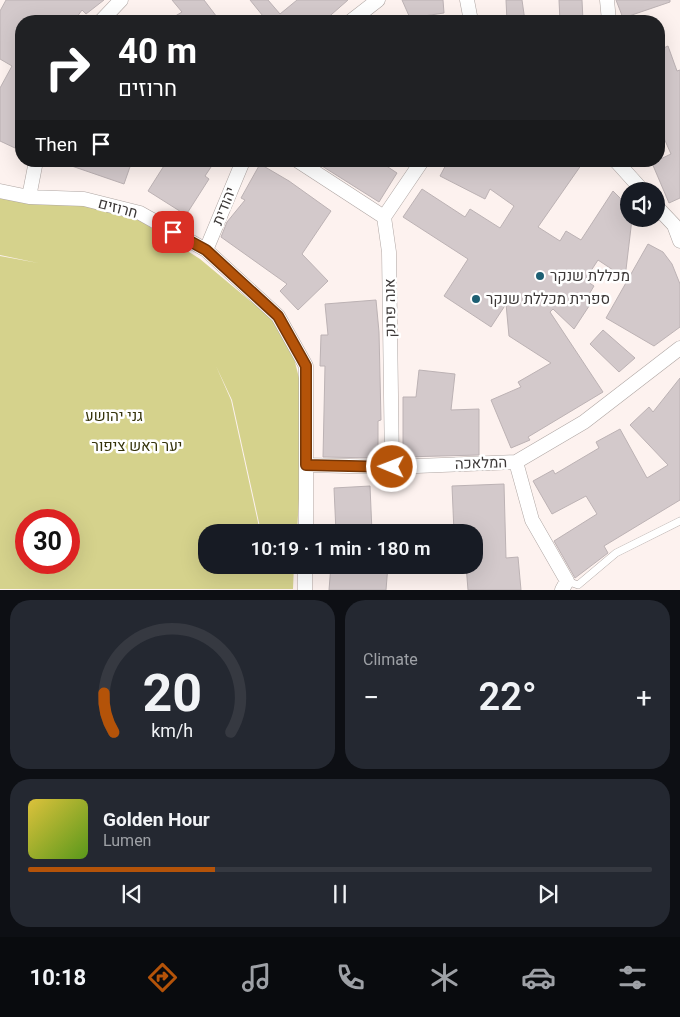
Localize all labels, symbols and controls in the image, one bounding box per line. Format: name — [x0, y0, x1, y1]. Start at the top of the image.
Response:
text: 40 m — [118, 31, 197, 72]
icon: right — [35, 35, 100, 100]
text: חרוזים — [118, 76, 177, 101]
icon: arrive — [87, 130, 115, 158]
text: Then — [35, 133, 77, 156]
map controls — [620, 182, 665, 227]
button: sound — [620, 182, 665, 227]
street label: יהודית — [208, 184, 240, 228]
street label: חרוזים — [96, 194, 140, 222]
pin — [152, 211, 194, 253]
icon: arrive — [159, 218, 187, 246]
place label: מכללת שנקר — [550, 267, 630, 285]
marker: מכללת שנקר — [534, 270, 546, 282]
street label: אנה פרנק — [380, 278, 400, 338]
place label: ספרית מכללת שנקר — [486, 290, 610, 308]
marker: ספרית מכללת שנקר — [470, 293, 482, 305]
park label: גני יהושע — [85, 407, 143, 425]
park label: יער ראש ציפור — [92, 437, 182, 455]
position arrow — [365, 440, 417, 492]
street label: המלאכה — [454, 453, 508, 473]
speed limit sign: 30 — [15, 509, 80, 574]
text: 10:19 · 1 min · 180 m — [250, 537, 431, 560]
text: Climate — [363, 650, 418, 669]
text: 20 — [143, 663, 202, 724]
text: 22° — [479, 675, 537, 719]
text: − — [363, 681, 379, 714]
text: + — [636, 681, 652, 714]
text: km/h — [152, 720, 193, 741]
text: Golden Hour — [103, 808, 210, 831]
text: Lumen — [103, 831, 151, 850]
icon: previous — [118, 880, 146, 908]
icon: pause — [326, 880, 354, 908]
icon: next — [534, 880, 562, 908]
icon: directions — [145, 960, 180, 995]
icon: music — [239, 960, 274, 995]
icon: phone — [333, 960, 368, 995]
icon: climate — [427, 960, 462, 995]
icon: car — [521, 960, 556, 995]
icon: filters — [615, 960, 650, 995]
text: 10:18 — [30, 965, 86, 990]

